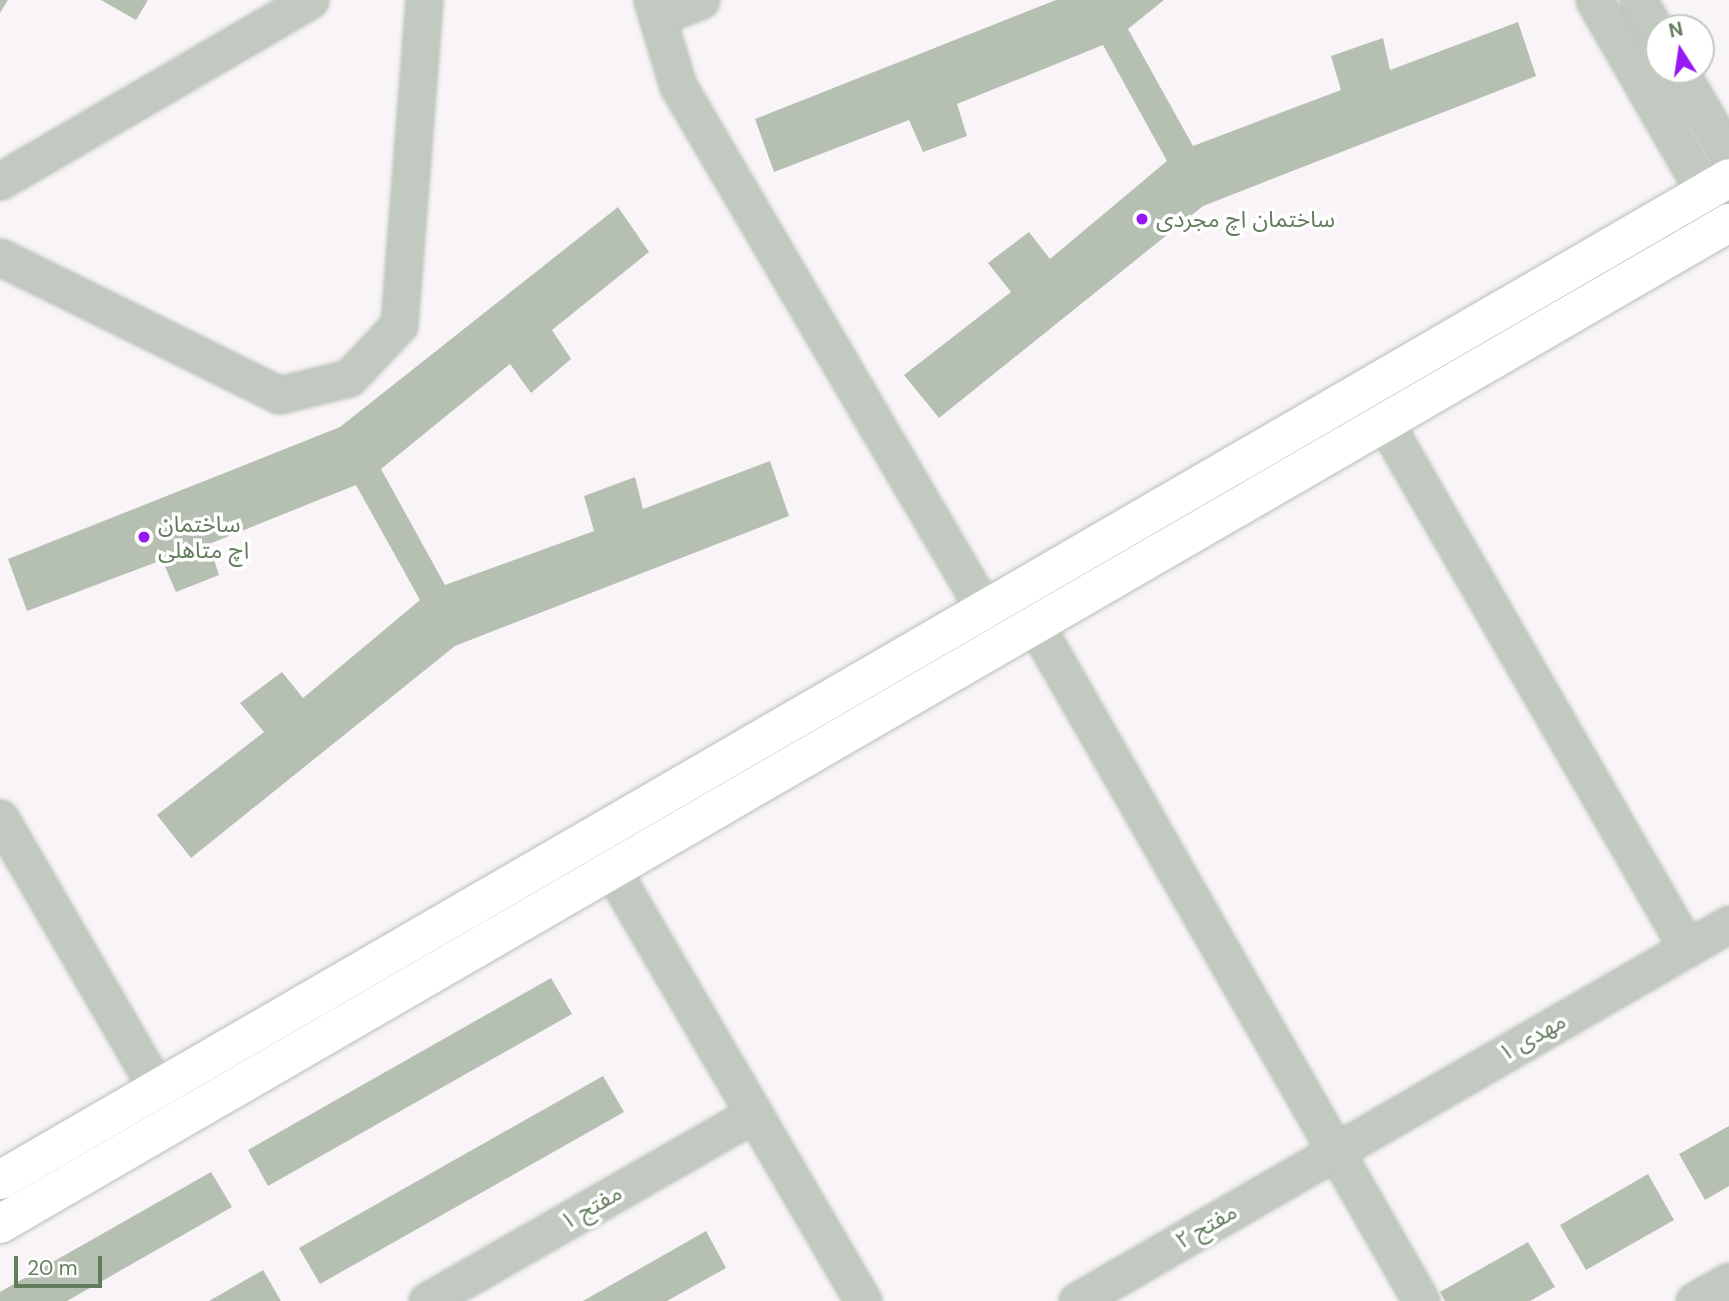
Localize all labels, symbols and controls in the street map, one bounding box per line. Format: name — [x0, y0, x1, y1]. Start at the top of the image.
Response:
north arrow — [1645, 14, 1715, 84]
text: N — [1667, 16, 1685, 44]
place label: ساختمان اچ مجردی — [1156, 205, 1335, 233]
marker: ساختمان اچ مجردی — [1134, 211, 1150, 227]
place label: ساختمان اچ متاهلی — [158, 510, 249, 564]
marker: ساختمان اچ متاهلی — [136, 529, 152, 545]
street label: مهدی ۱ — [1494, 1007, 1570, 1067]
street label: مفتح ۱ — [555, 1178, 627, 1236]
street label: مفتح ۲ — [1170, 1197, 1242, 1255]
scale bar — [18, 1242, 105, 1286]
text: 20 m — [27, 1254, 78, 1282]

